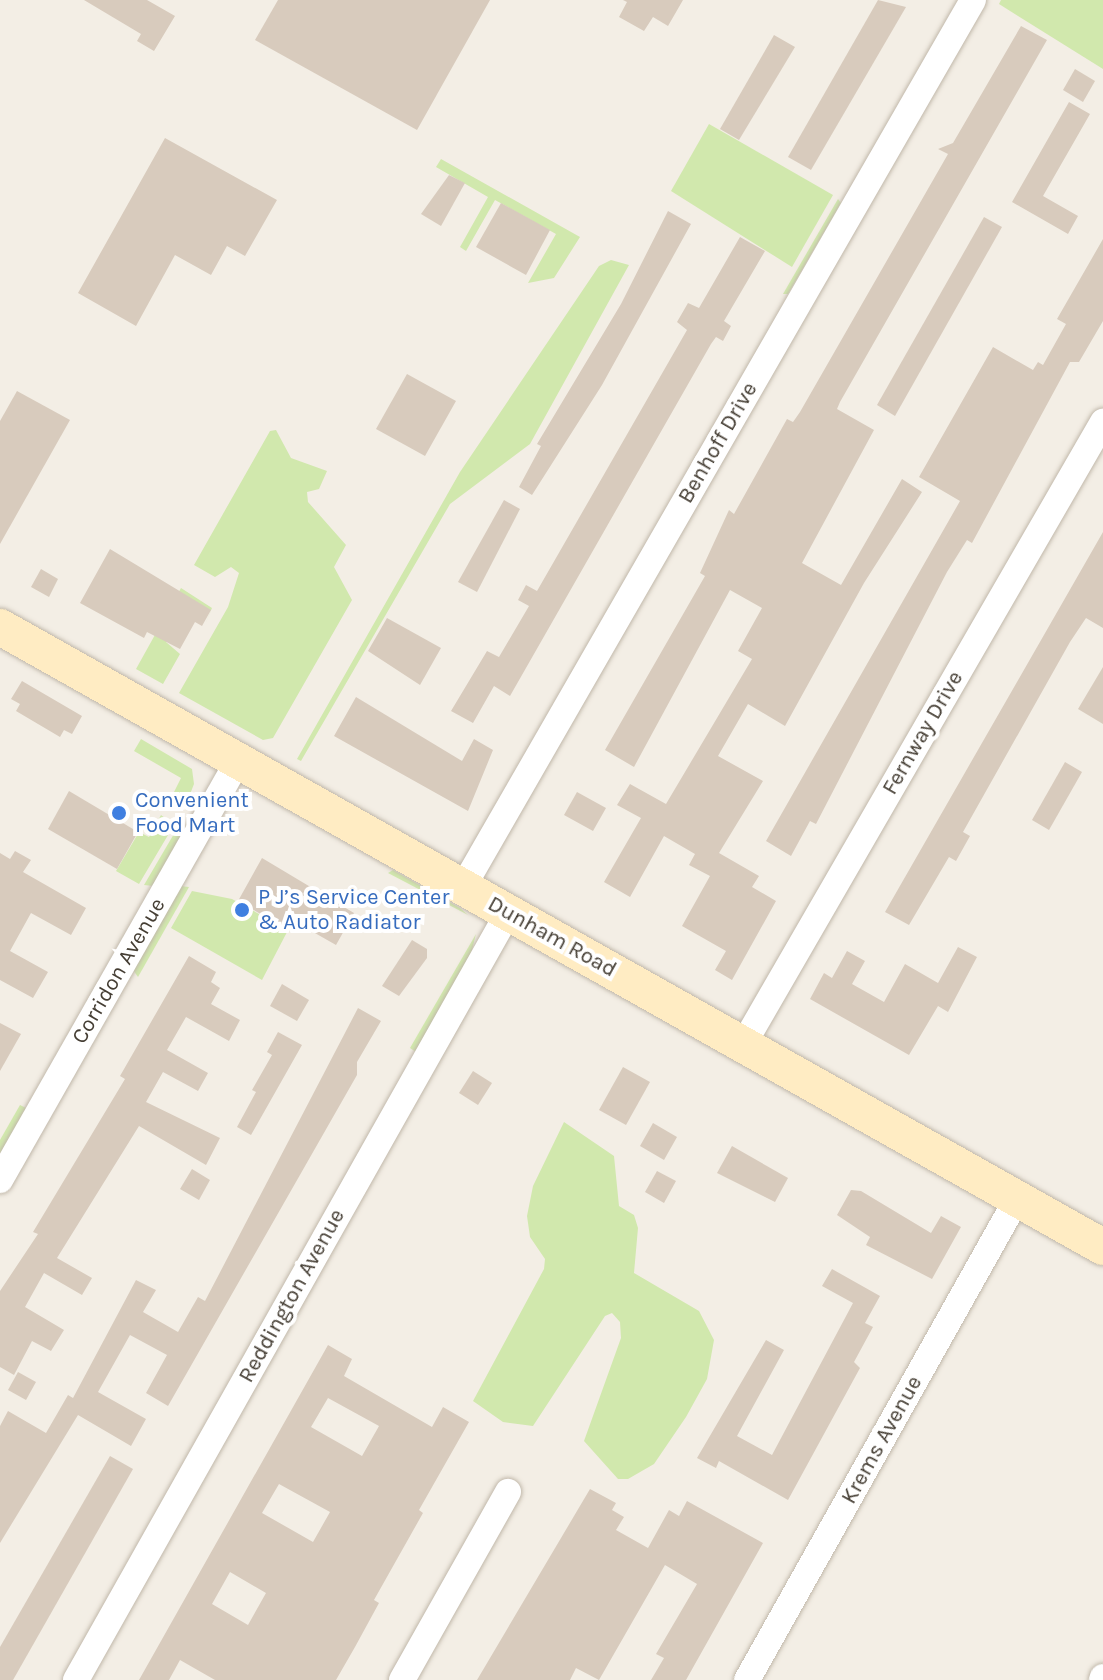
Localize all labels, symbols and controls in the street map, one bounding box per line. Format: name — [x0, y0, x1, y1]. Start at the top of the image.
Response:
street label: Benhoff Drive — [673, 378, 763, 508]
street label: Fernway Drive — [877, 666, 969, 800]
place label: Convenient Food Mart — [135, 787, 249, 838]
marker: Convenient Food Mart — [110, 804, 128, 822]
place label: P J’s Service Center & Auto Radiator — [258, 884, 449, 936]
street label: Dunham Road — [483, 891, 621, 983]
street label: Corridon Avenue — [67, 893, 171, 1049]
marker: P J’s Service Center & Auto Radiator — [233, 901, 251, 919]
street label: Reddington Avenue — [233, 1205, 351, 1387]
street label: Krems Avenue — [836, 1371, 928, 1509]

